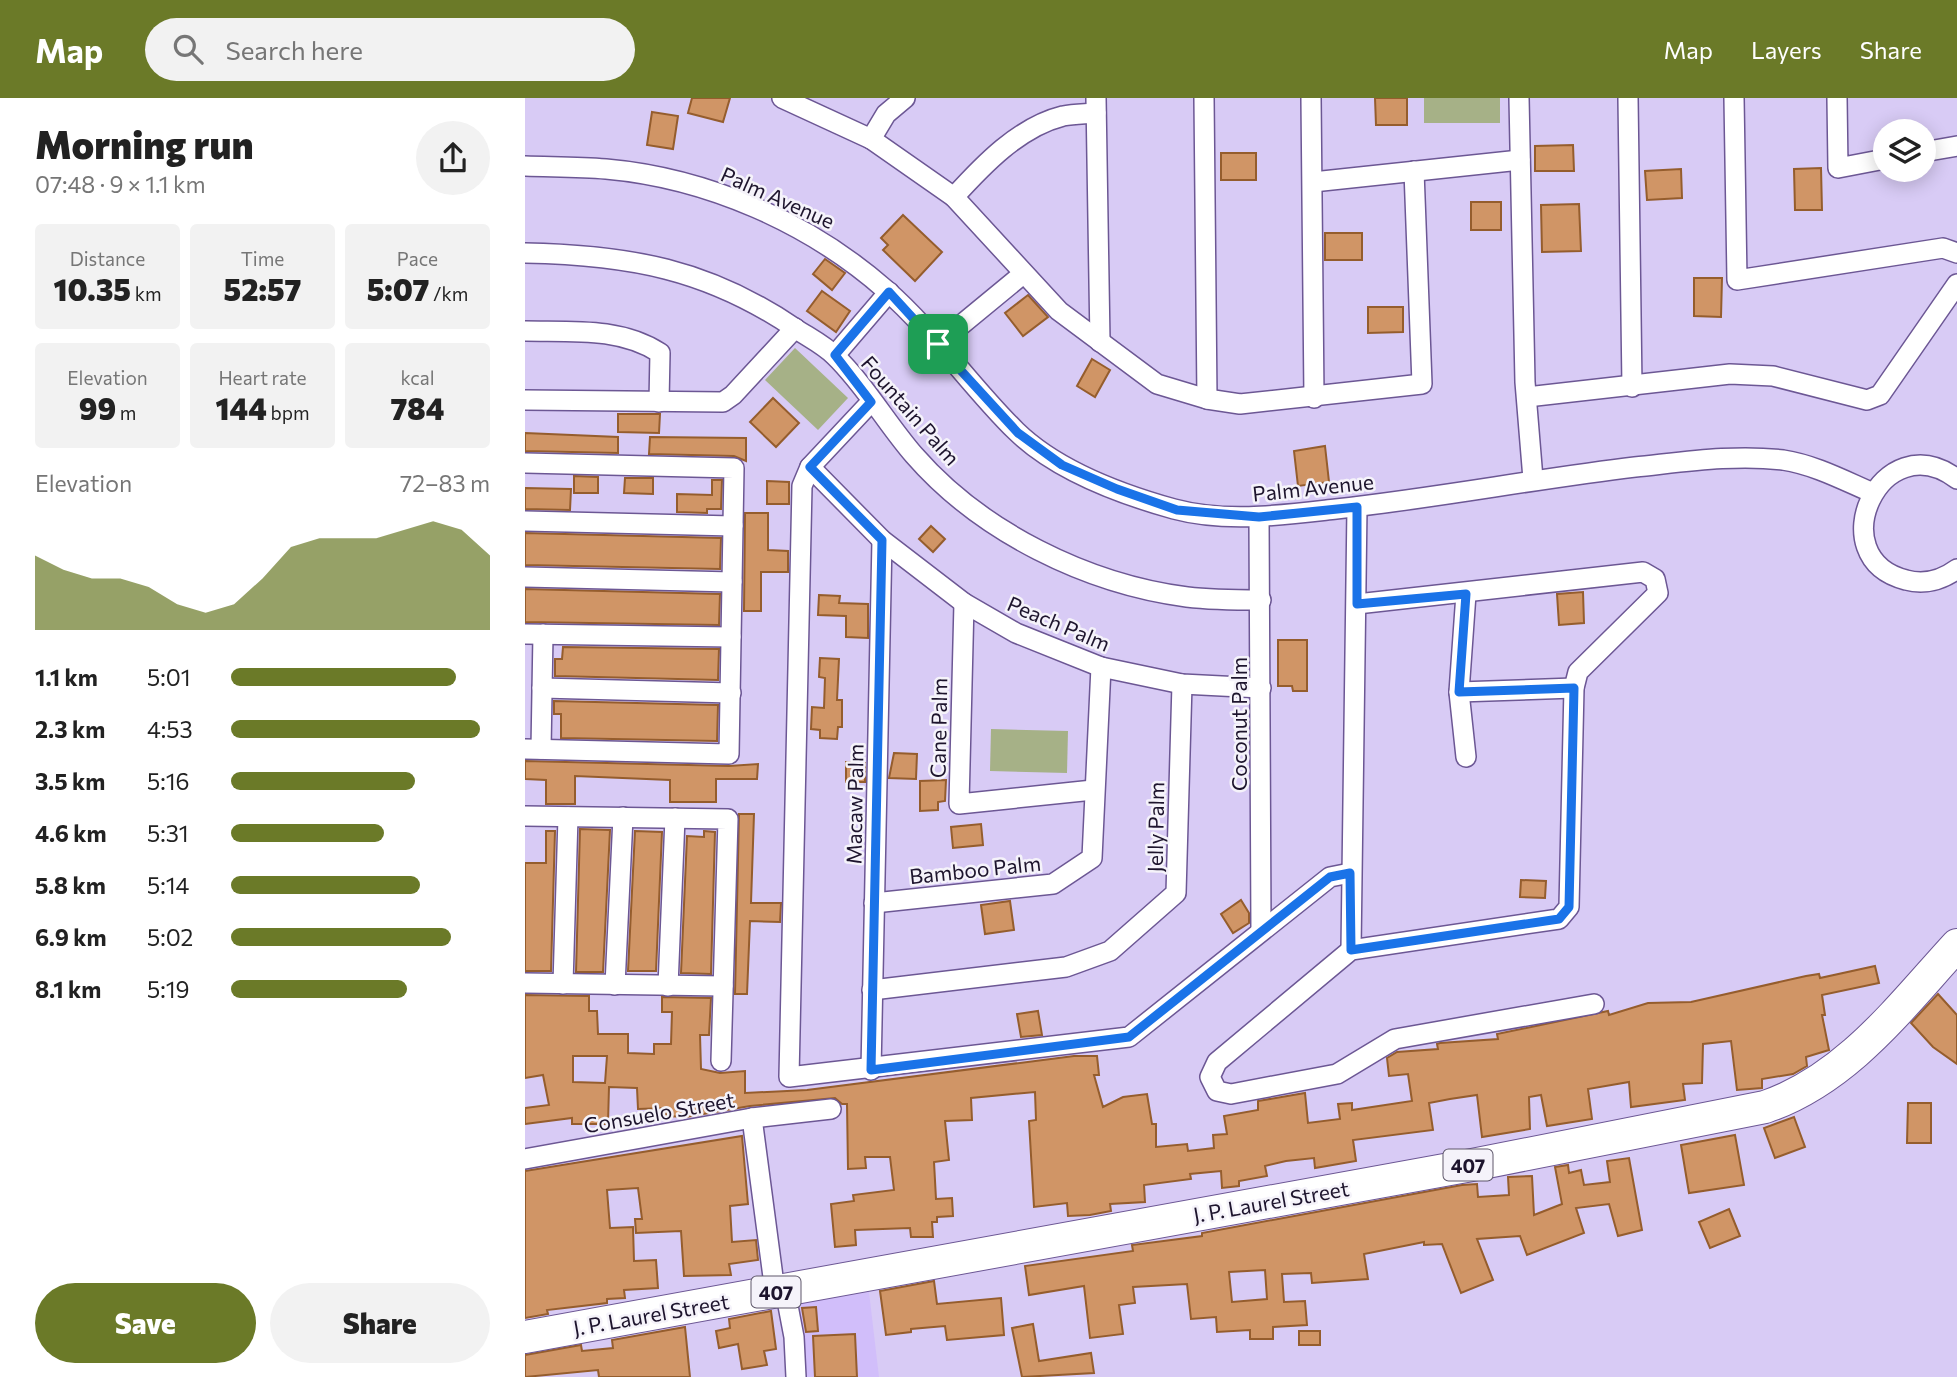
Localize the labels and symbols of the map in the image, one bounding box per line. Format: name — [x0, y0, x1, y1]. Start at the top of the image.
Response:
street label: Palm Avenue — [717, 161, 839, 233]
pin — [908, 314, 968, 374]
street label: Fountain Palm — [857, 350, 965, 470]
street label: Palm Avenue — [1251, 468, 1375, 506]
street label: Peach Palm — [1004, 590, 1114, 656]
street label: Coconut Palm — [1226, 657, 1251, 791]
street label: Cane Palm — [925, 678, 951, 778]
street label: Macaw Palm — [840, 743, 868, 865]
street label: Jelly Palm — [1142, 782, 1168, 872]
street label: Bamboo Palm — [908, 850, 1042, 888]
street label: Consuelo Street — [582, 1086, 736, 1138]
road number: 407 — [1443, 1149, 1493, 1180]
street label: J. P. Laurel Street — [1191, 1175, 1351, 1227]
road number: 407 — [751, 1276, 801, 1308]
street label: J. P. Laurel Street — [571, 1288, 731, 1340]

